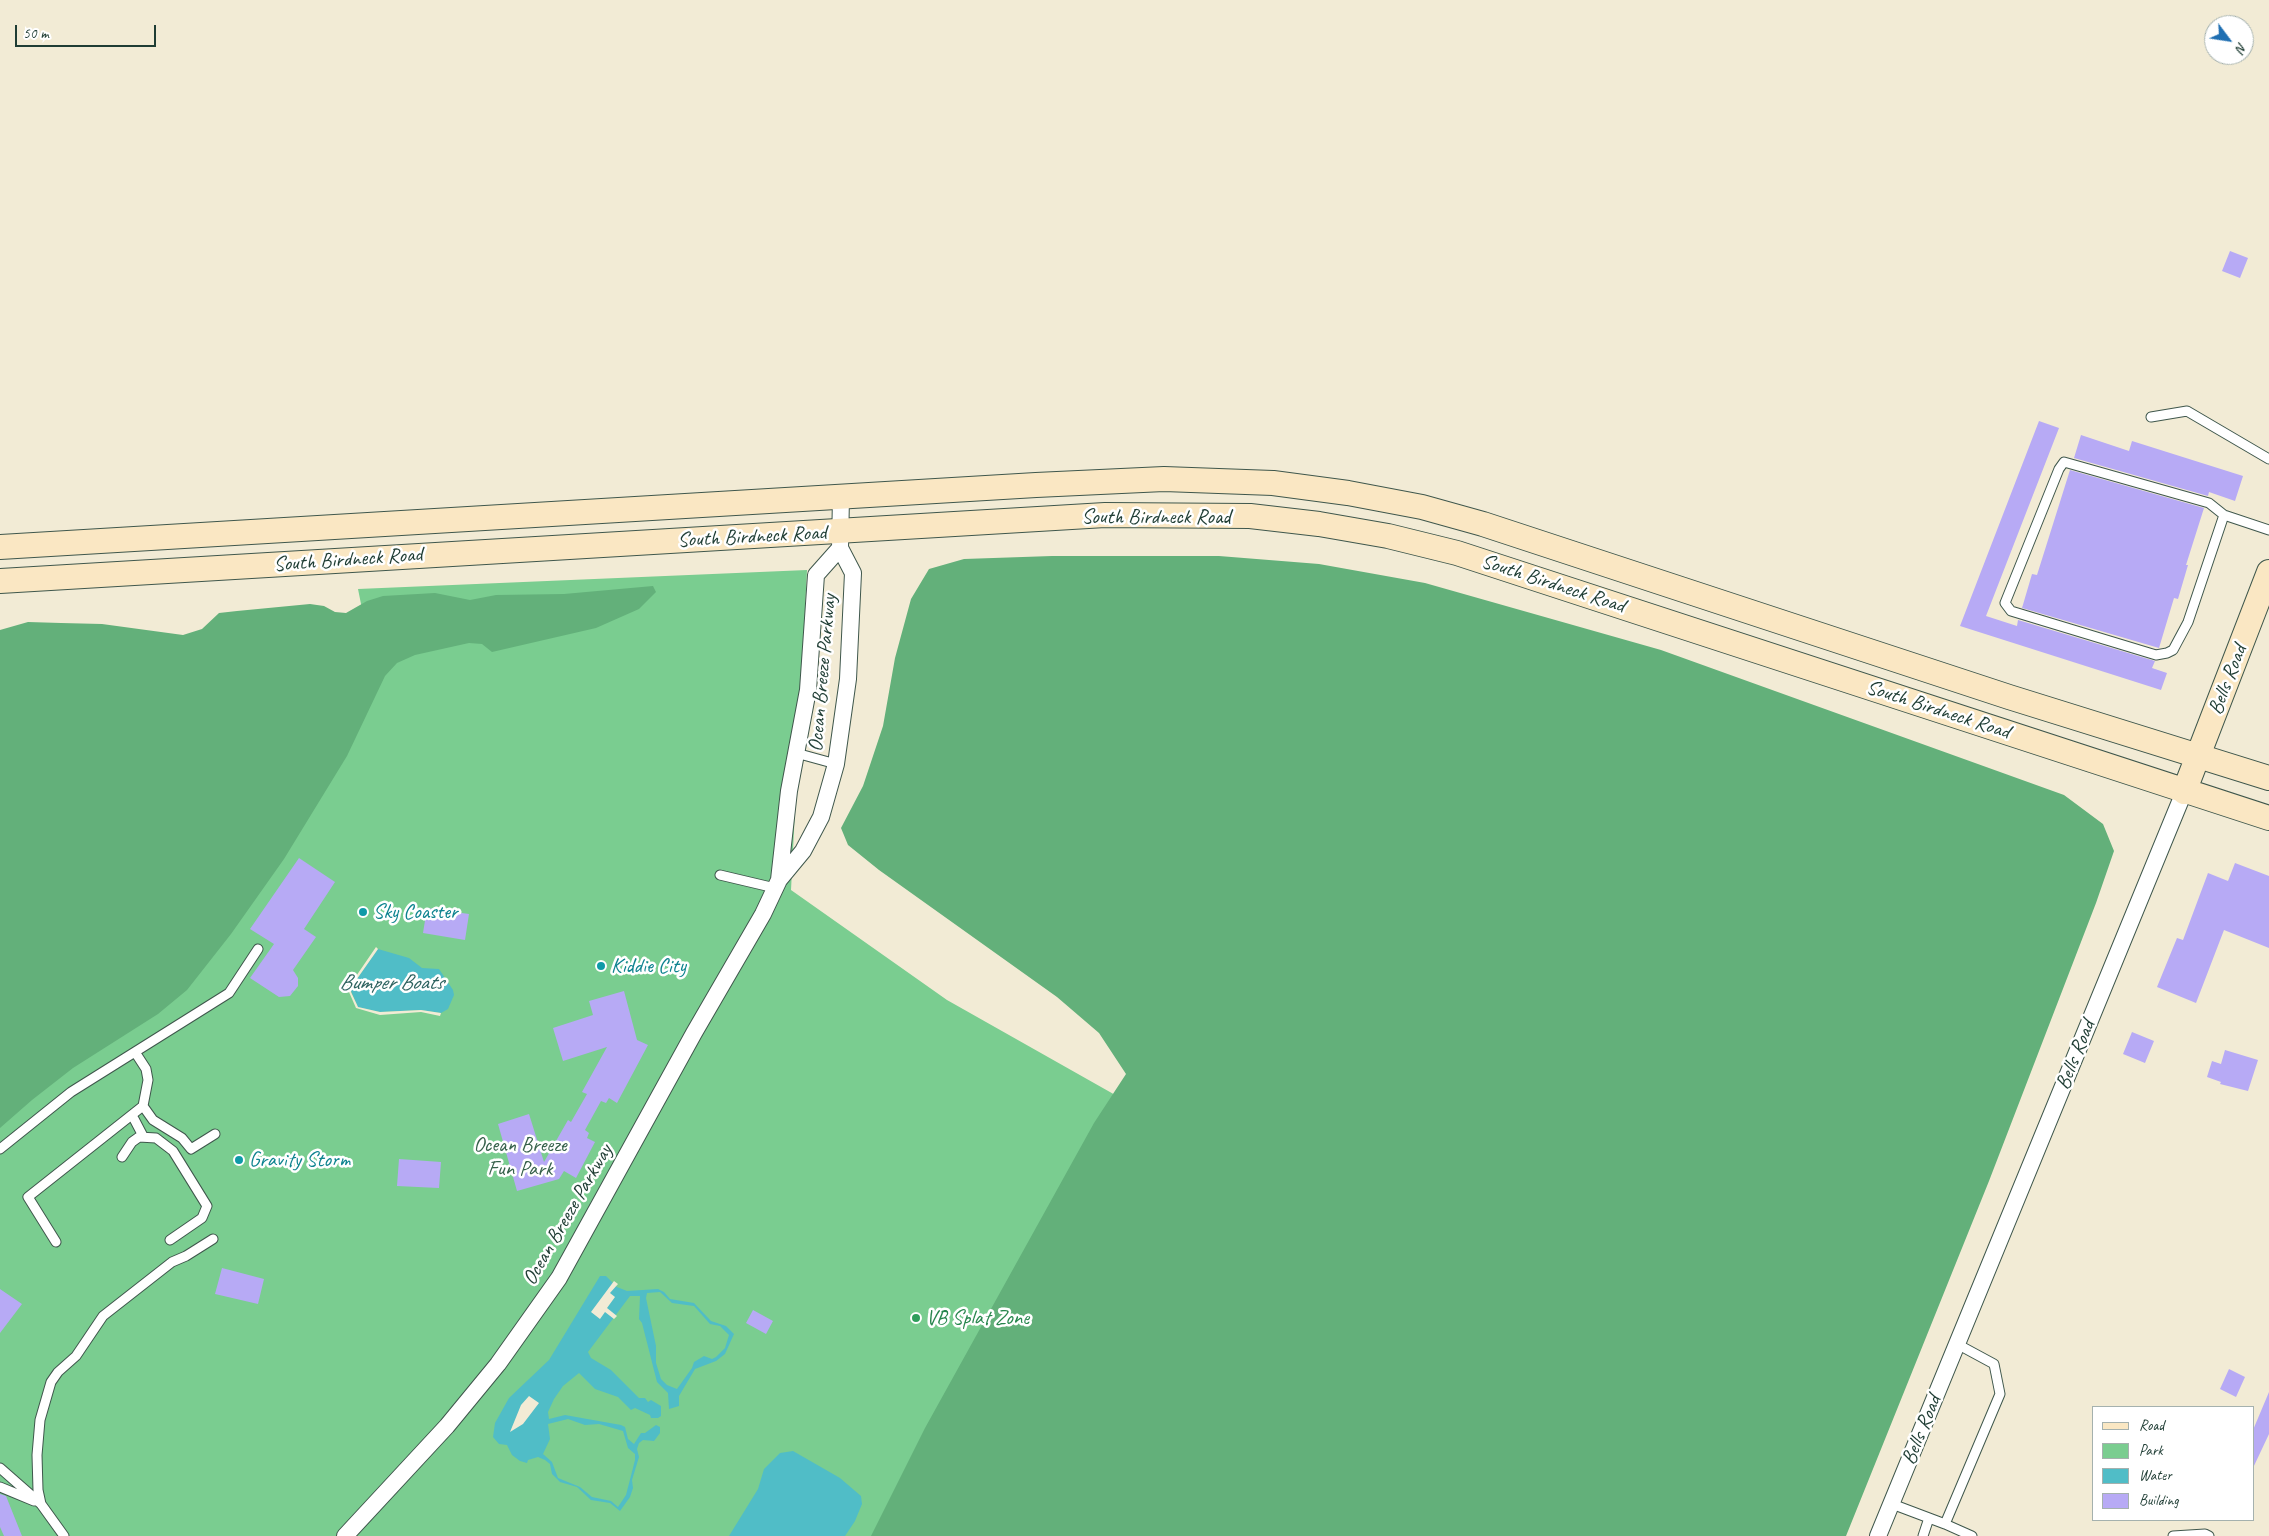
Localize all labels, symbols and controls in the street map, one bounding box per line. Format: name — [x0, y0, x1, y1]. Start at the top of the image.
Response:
scale bar — [18, 15, 159, 47]
north arrow — [2204, 15, 2254, 65]
text: 50 m — [23, 24, 49, 43]
text: N — [2232, 39, 2251, 56]
street label: South Birdneck Road — [1081, 504, 1231, 530]
street label: South Birdneck Road — [677, 521, 827, 553]
street label: South Birdneck Road — [273, 542, 423, 578]
street label: South Birdneck Road — [1478, 549, 1628, 619]
street label: Ocean Breeze Parkway — [804, 593, 842, 753]
street label: Bells Road — [2203, 642, 2253, 718]
street label: South Birdneck Road — [1863, 675, 2013, 745]
place label: Sky Coaster — [373, 899, 458, 925]
marker: Sky Coaster — [357, 906, 369, 918]
place label: Kiddie City — [611, 953, 686, 979]
marker: Kiddie City — [595, 960, 607, 972]
water label: Bumper Boats — [339, 970, 443, 996]
street label: Bells Road — [2051, 1017, 2101, 1093]
park label: Ocean Breeze Fun Park — [473, 1132, 567, 1182]
street label: Ocean Breeze Parkway — [518, 1140, 618, 1290]
place label: Gravity Storm — [249, 1147, 350, 1173]
marker: Gravity Storm — [233, 1154, 245, 1166]
place label: VB Splat Zone — [926, 1305, 1029, 1331]
marker: VB Splat Zone — [910, 1312, 922, 1324]
street label: Bells Road — [1897, 1392, 1947, 1468]
legend — [2092, 1406, 2254, 1521]
text: Road — [2139, 1416, 2164, 1435]
text: Park — [2139, 1441, 2163, 1460]
text: Water — [2139, 1466, 2172, 1485]
text: Building — [2139, 1491, 2178, 1510]

